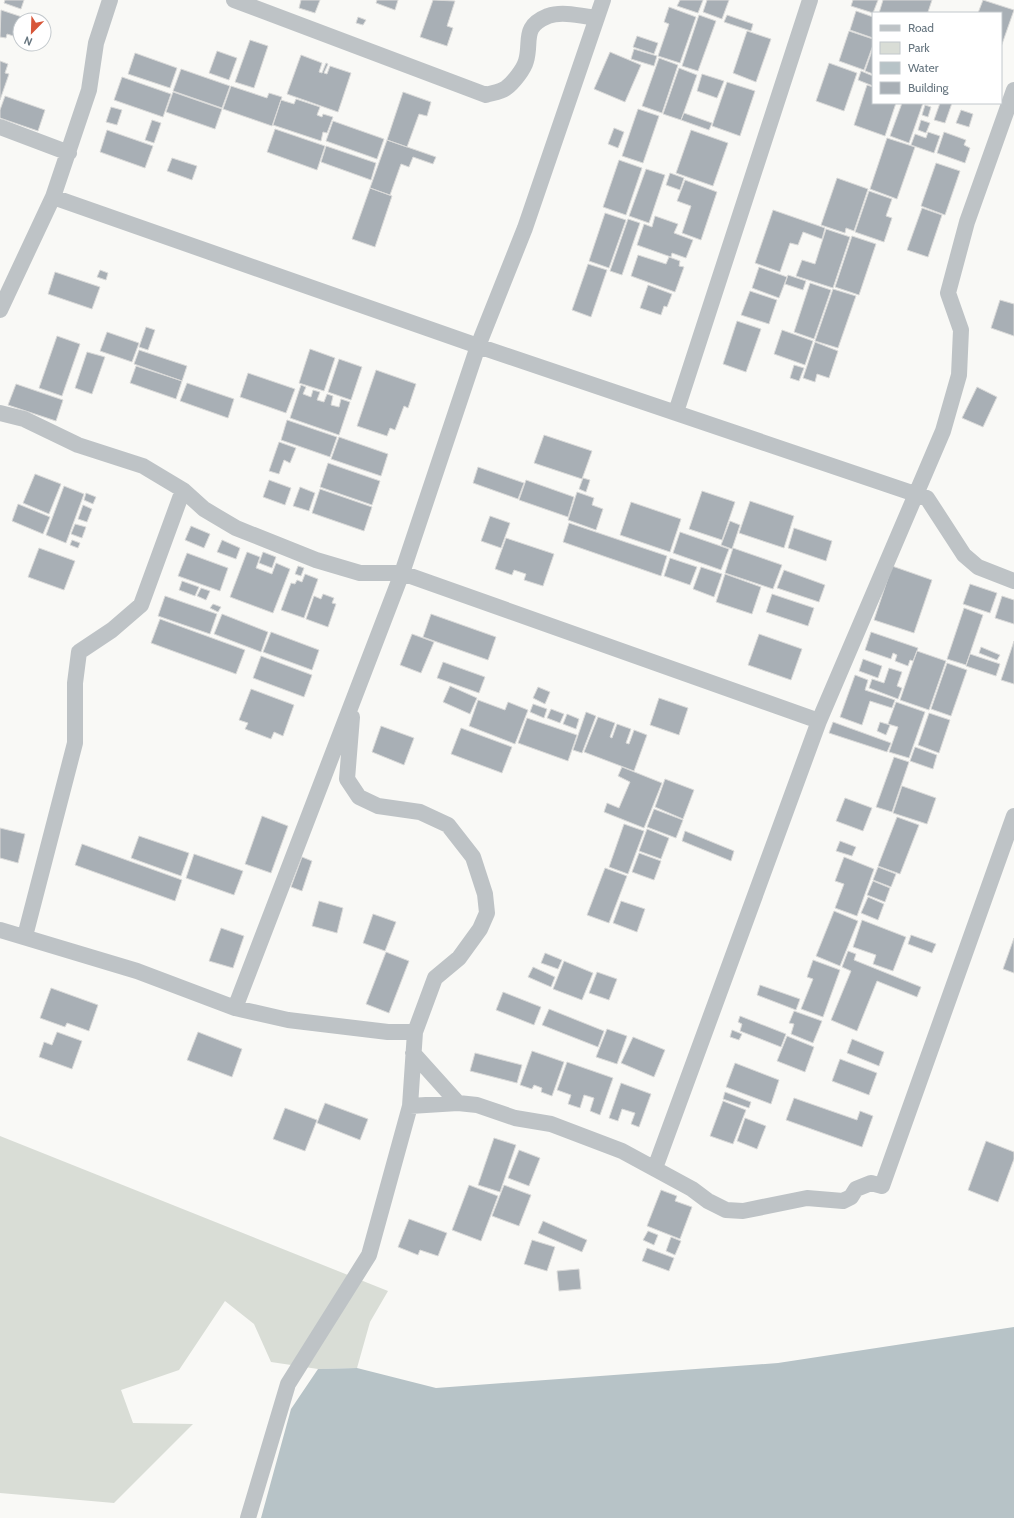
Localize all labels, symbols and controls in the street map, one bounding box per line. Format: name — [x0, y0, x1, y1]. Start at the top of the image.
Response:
north arrow — [12, 12, 52, 52]
legend — [872, 12, 1002, 104]
text: Road — [908, 20, 934, 35]
text: N — [22, 33, 34, 49]
text: Park — [908, 40, 930, 55]
text: Water — [908, 60, 939, 75]
text: Building — [908, 80, 950, 95]

